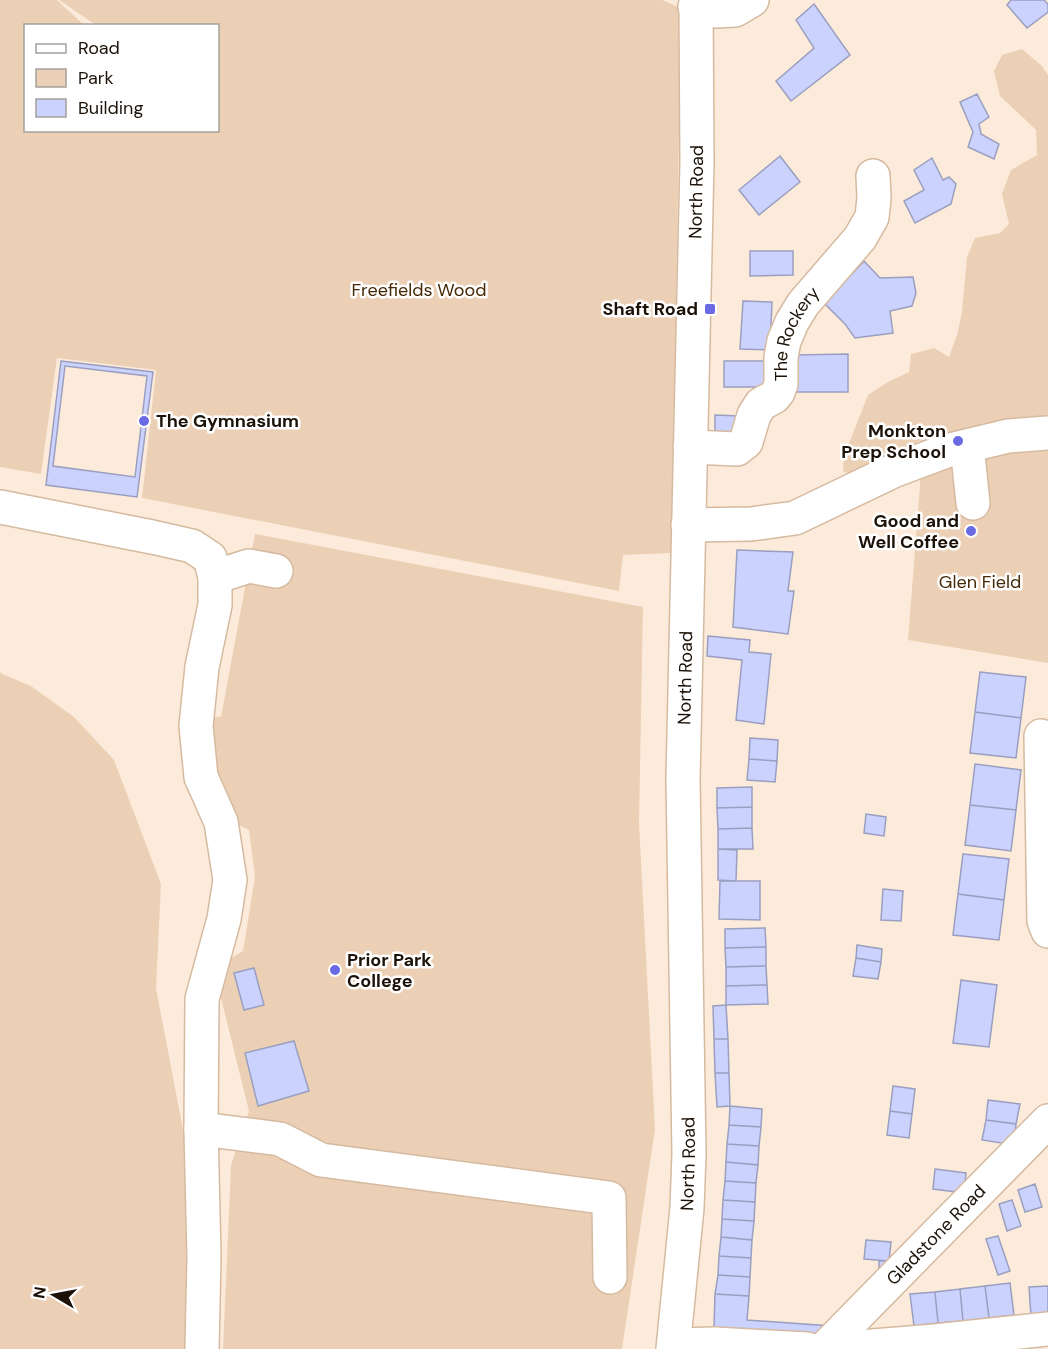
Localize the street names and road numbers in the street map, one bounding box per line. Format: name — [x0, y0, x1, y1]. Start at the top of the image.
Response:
street label: North Road — [683, 145, 709, 239]
street label: The Rockery — [768, 281, 825, 381]
street label: North Road — [672, 631, 698, 725]
street label: North Road — [675, 1117, 701, 1211]
street label: Gladstone Road — [881, 1179, 991, 1290]

